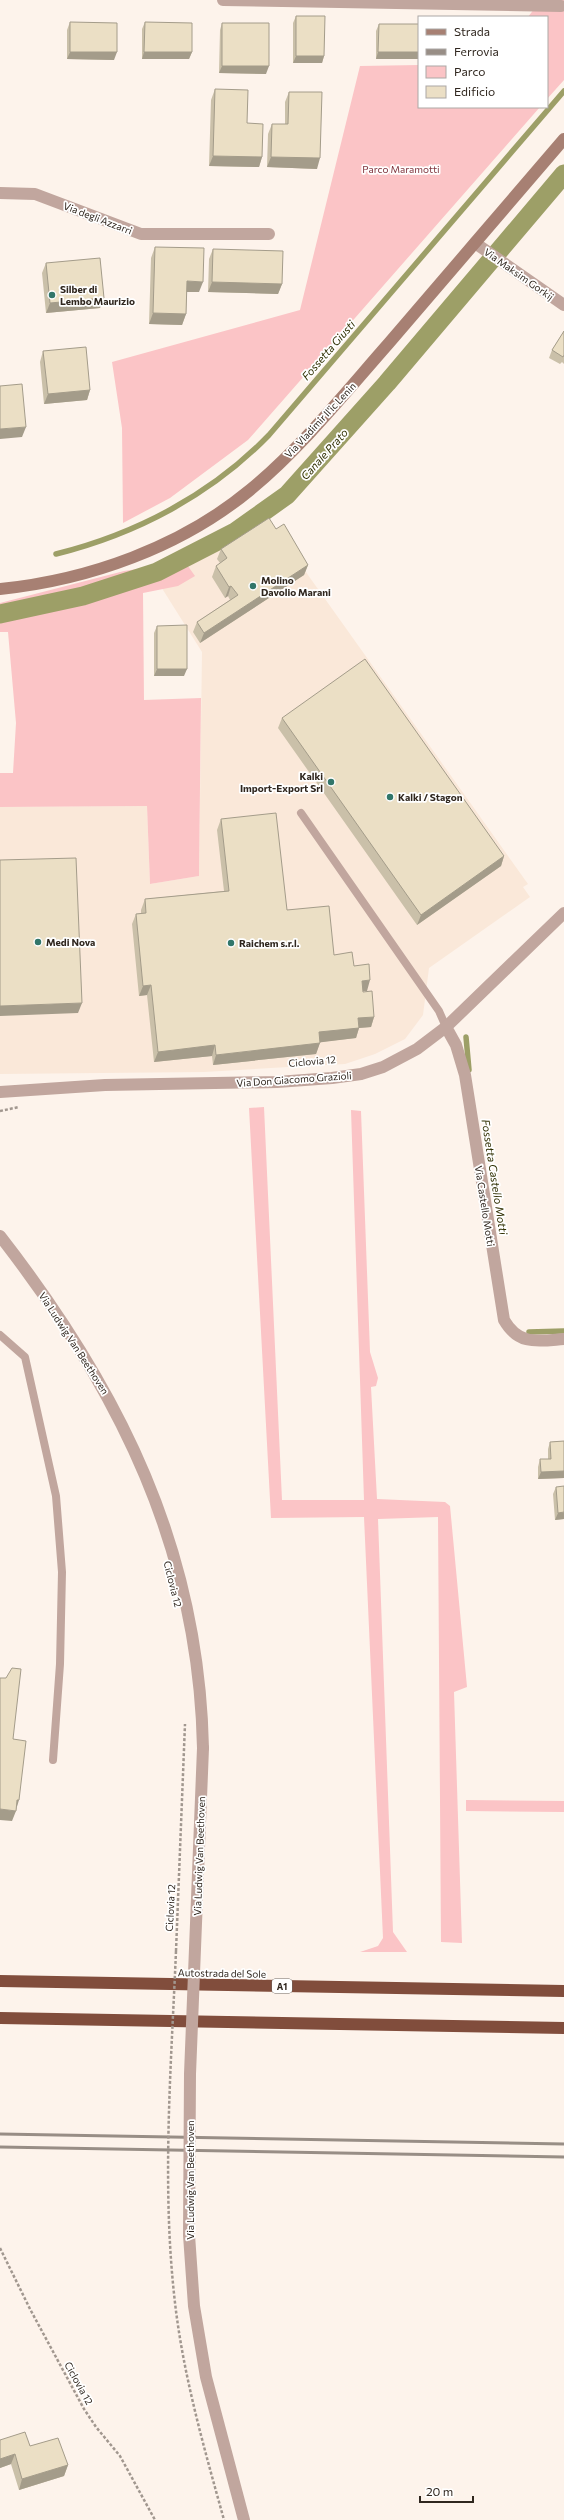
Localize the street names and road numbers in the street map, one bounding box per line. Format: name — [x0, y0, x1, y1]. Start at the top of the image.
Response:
street label: Via degli Azzarri — [62, 199, 134, 237]
street label: Via Maksim Gorkij — [482, 245, 556, 303]
street label: Via Vladimir Il'ic Lenin — [282, 380, 358, 460]
street label: Ciclovia 12 — [288, 1053, 337, 1069]
street label: Via Don Giacomo Grazioli — [236, 1069, 352, 1089]
street label: Via Castello Motti — [473, 1165, 497, 1247]
street label: Via Ludwig Van Beethoven — [36, 1290, 112, 1396]
street label: Ciclovia 12 — [161, 1560, 185, 1609]
street label: Via Ludwig Van Beethoven — [191, 1796, 207, 1916]
street label: Ciclovia 12 — [163, 1884, 177, 1932]
street label: Autostrada del Sole — [178, 1966, 266, 1980]
road number: A1 — [272, 1979, 292, 1993]
street label: Via Ludwig Van Beethoven — [184, 2120, 196, 2240]
street label: Ciclovia 12 — [62, 2359, 96, 2407]

